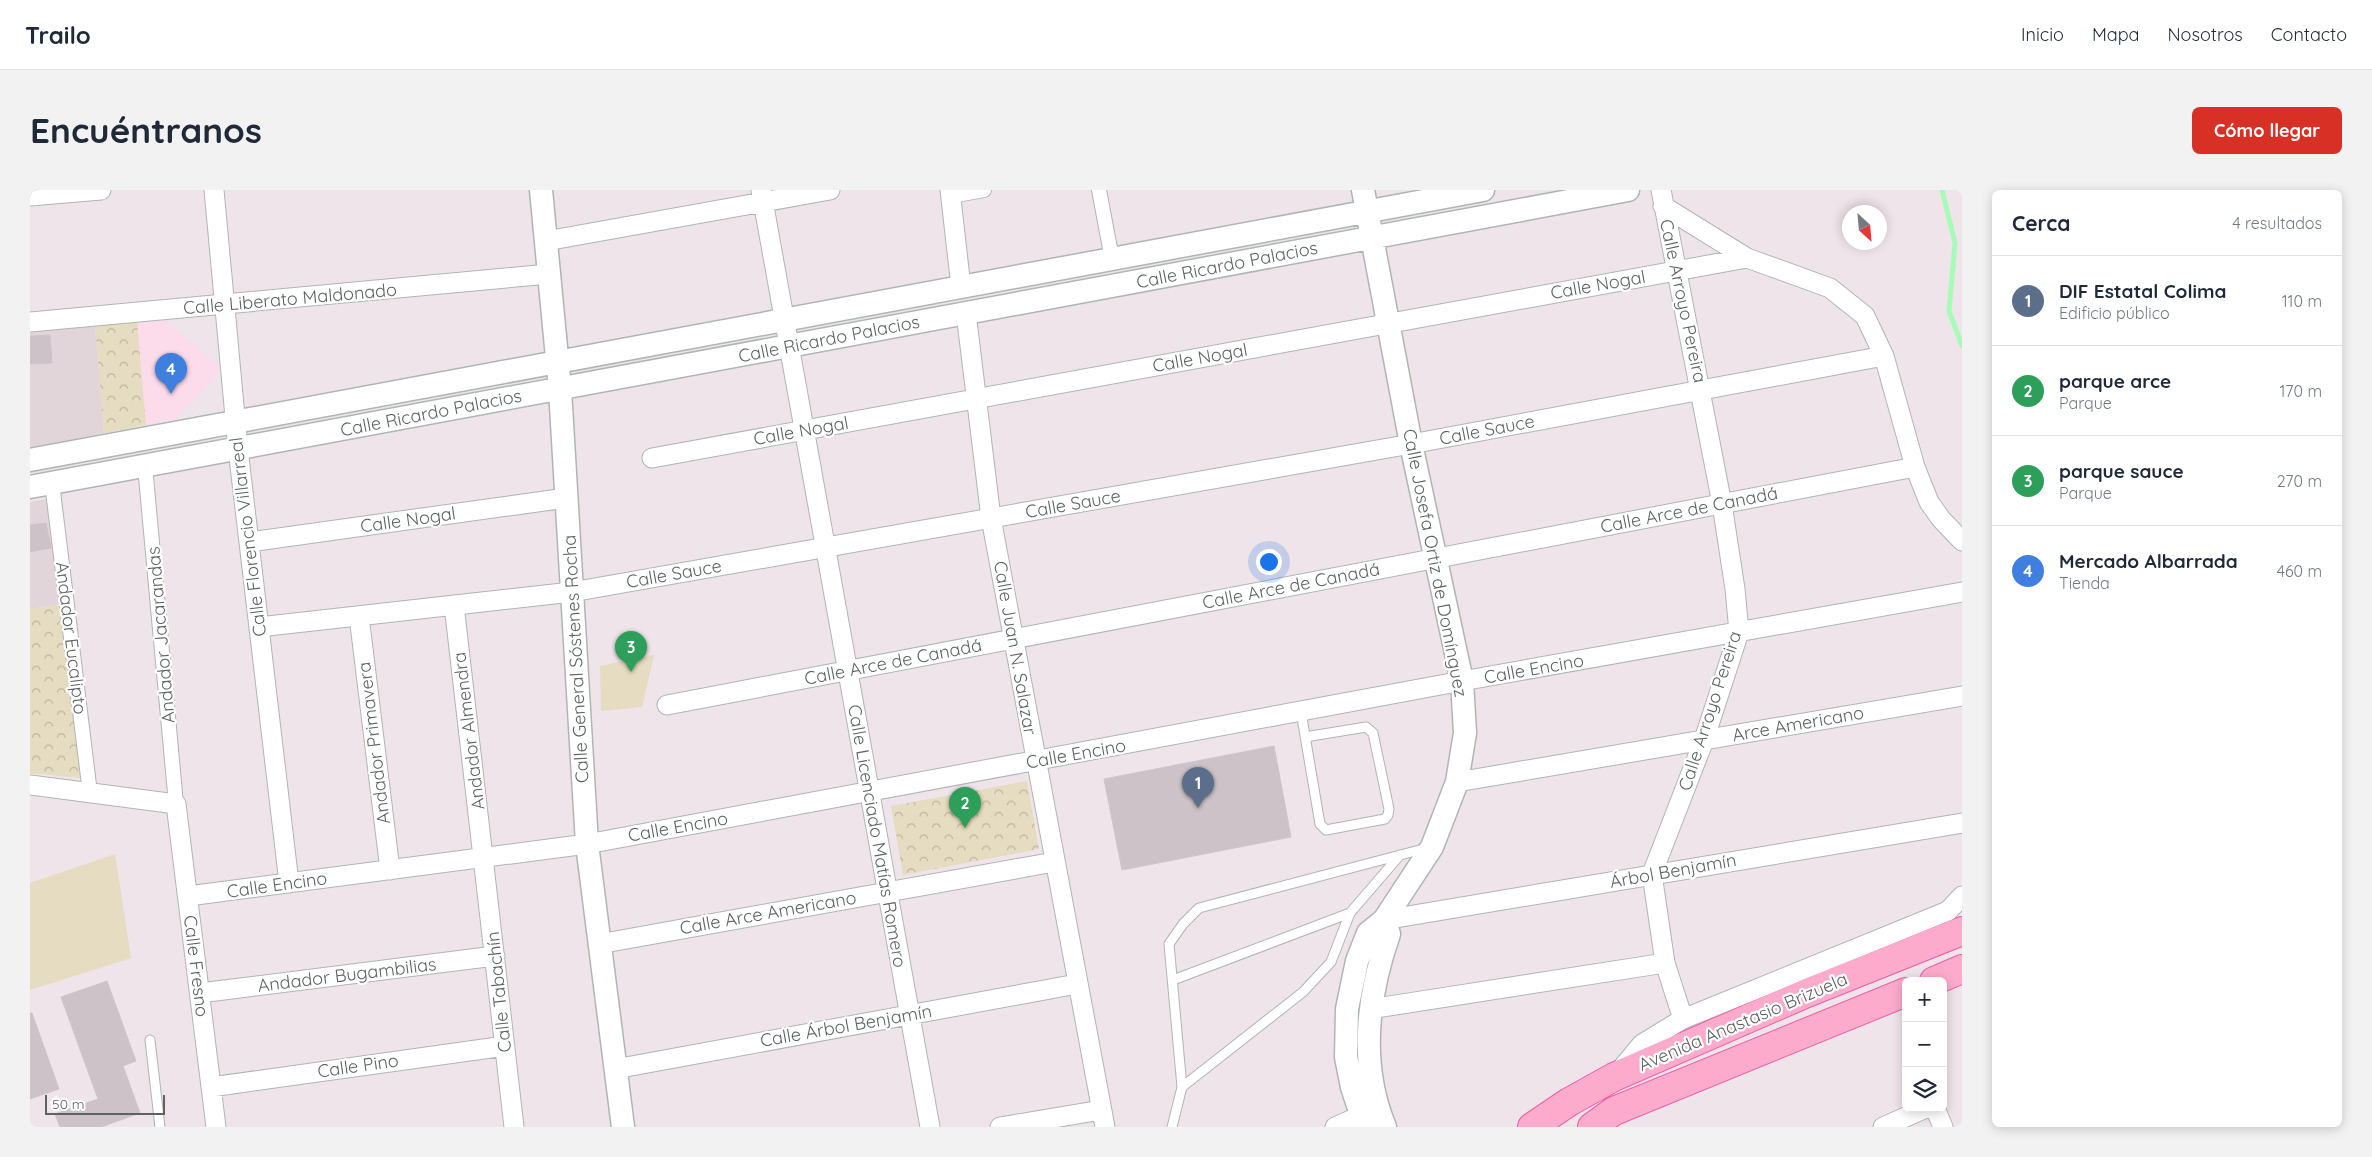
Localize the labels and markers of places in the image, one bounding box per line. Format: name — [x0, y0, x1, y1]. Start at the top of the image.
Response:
pin: 4 — [155, 353, 187, 394]
pin: 3 — [615, 631, 647, 672]
pin: 1 — [1182, 767, 1214, 808]
pin: 2 — [949, 787, 981, 828]

